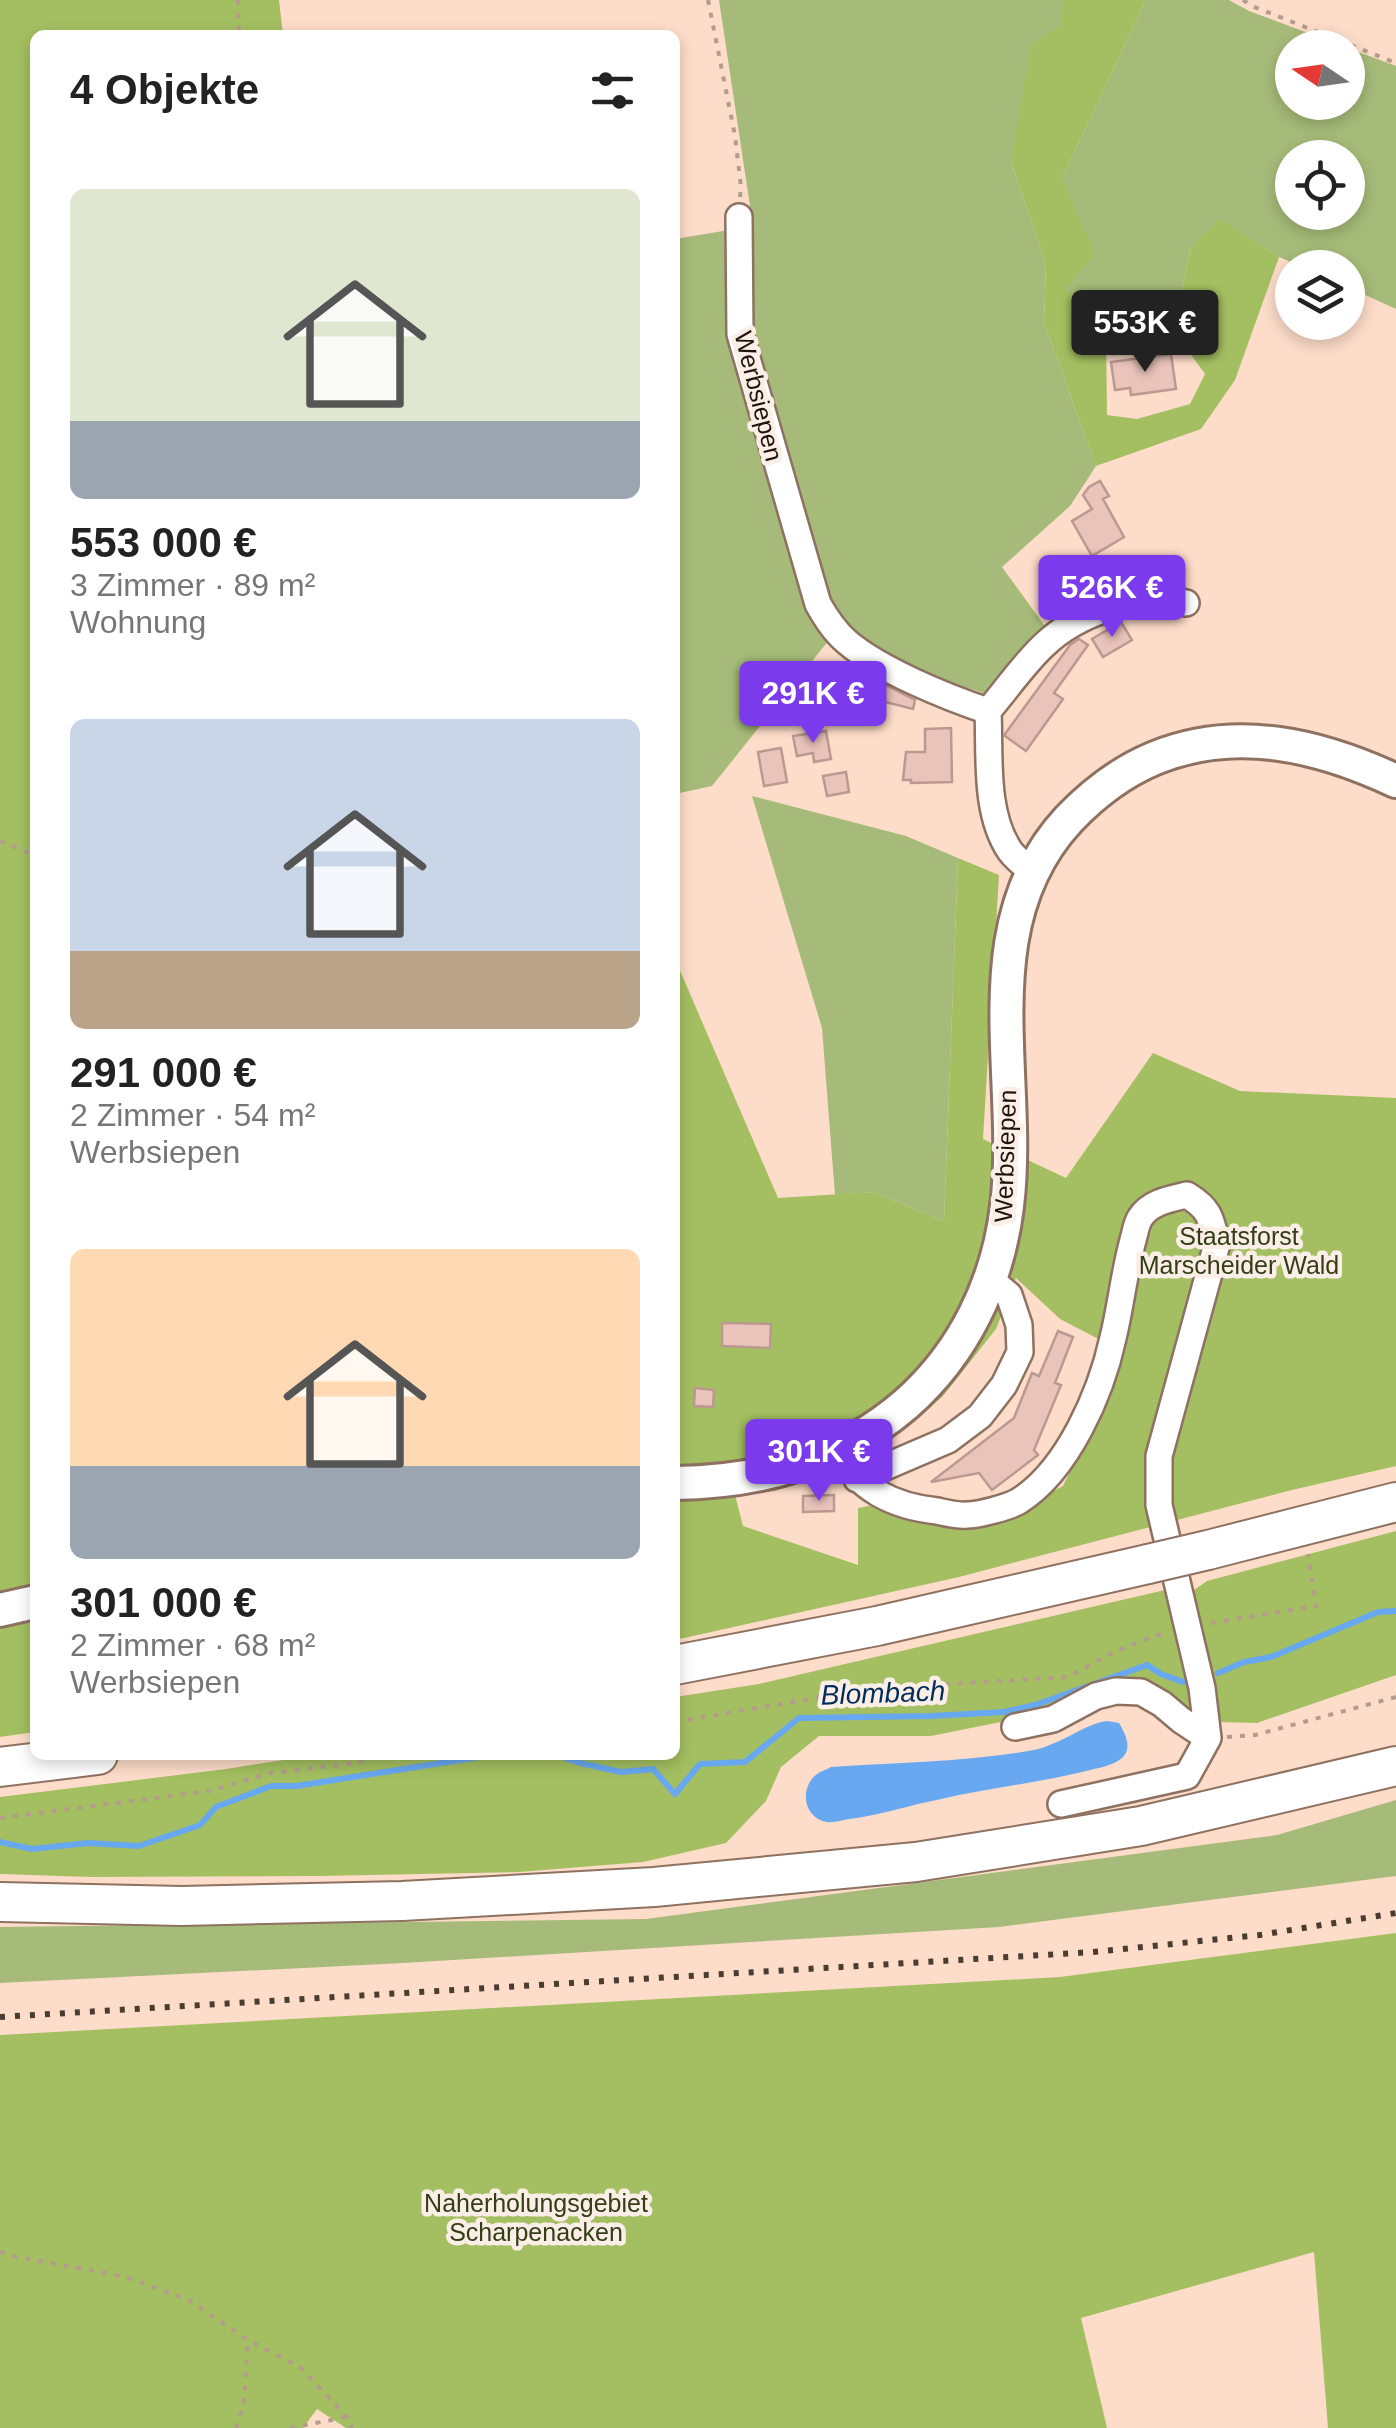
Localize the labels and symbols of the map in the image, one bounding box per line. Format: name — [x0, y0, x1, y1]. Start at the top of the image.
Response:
north arrow — [1275, 30, 1365, 120]
pin: 553K € — [1064, 290, 1226, 375]
street label: Werbsiepen — [729, 328, 789, 464]
pin: 526K € — [1031, 555, 1193, 640]
pin: 291K € — [732, 661, 894, 746]
street label: Werbsiepen — [989, 1089, 1021, 1223]
park label: Staatsforst Marscheider Wald — [1139, 1222, 1339, 1279]
pin: 301K € — [738, 1419, 900, 1504]
water label: Blombach — [820, 1675, 946, 1711]
park label: Naherholungsgebiet Scharpenacken — [424, 2189, 648, 2246]

